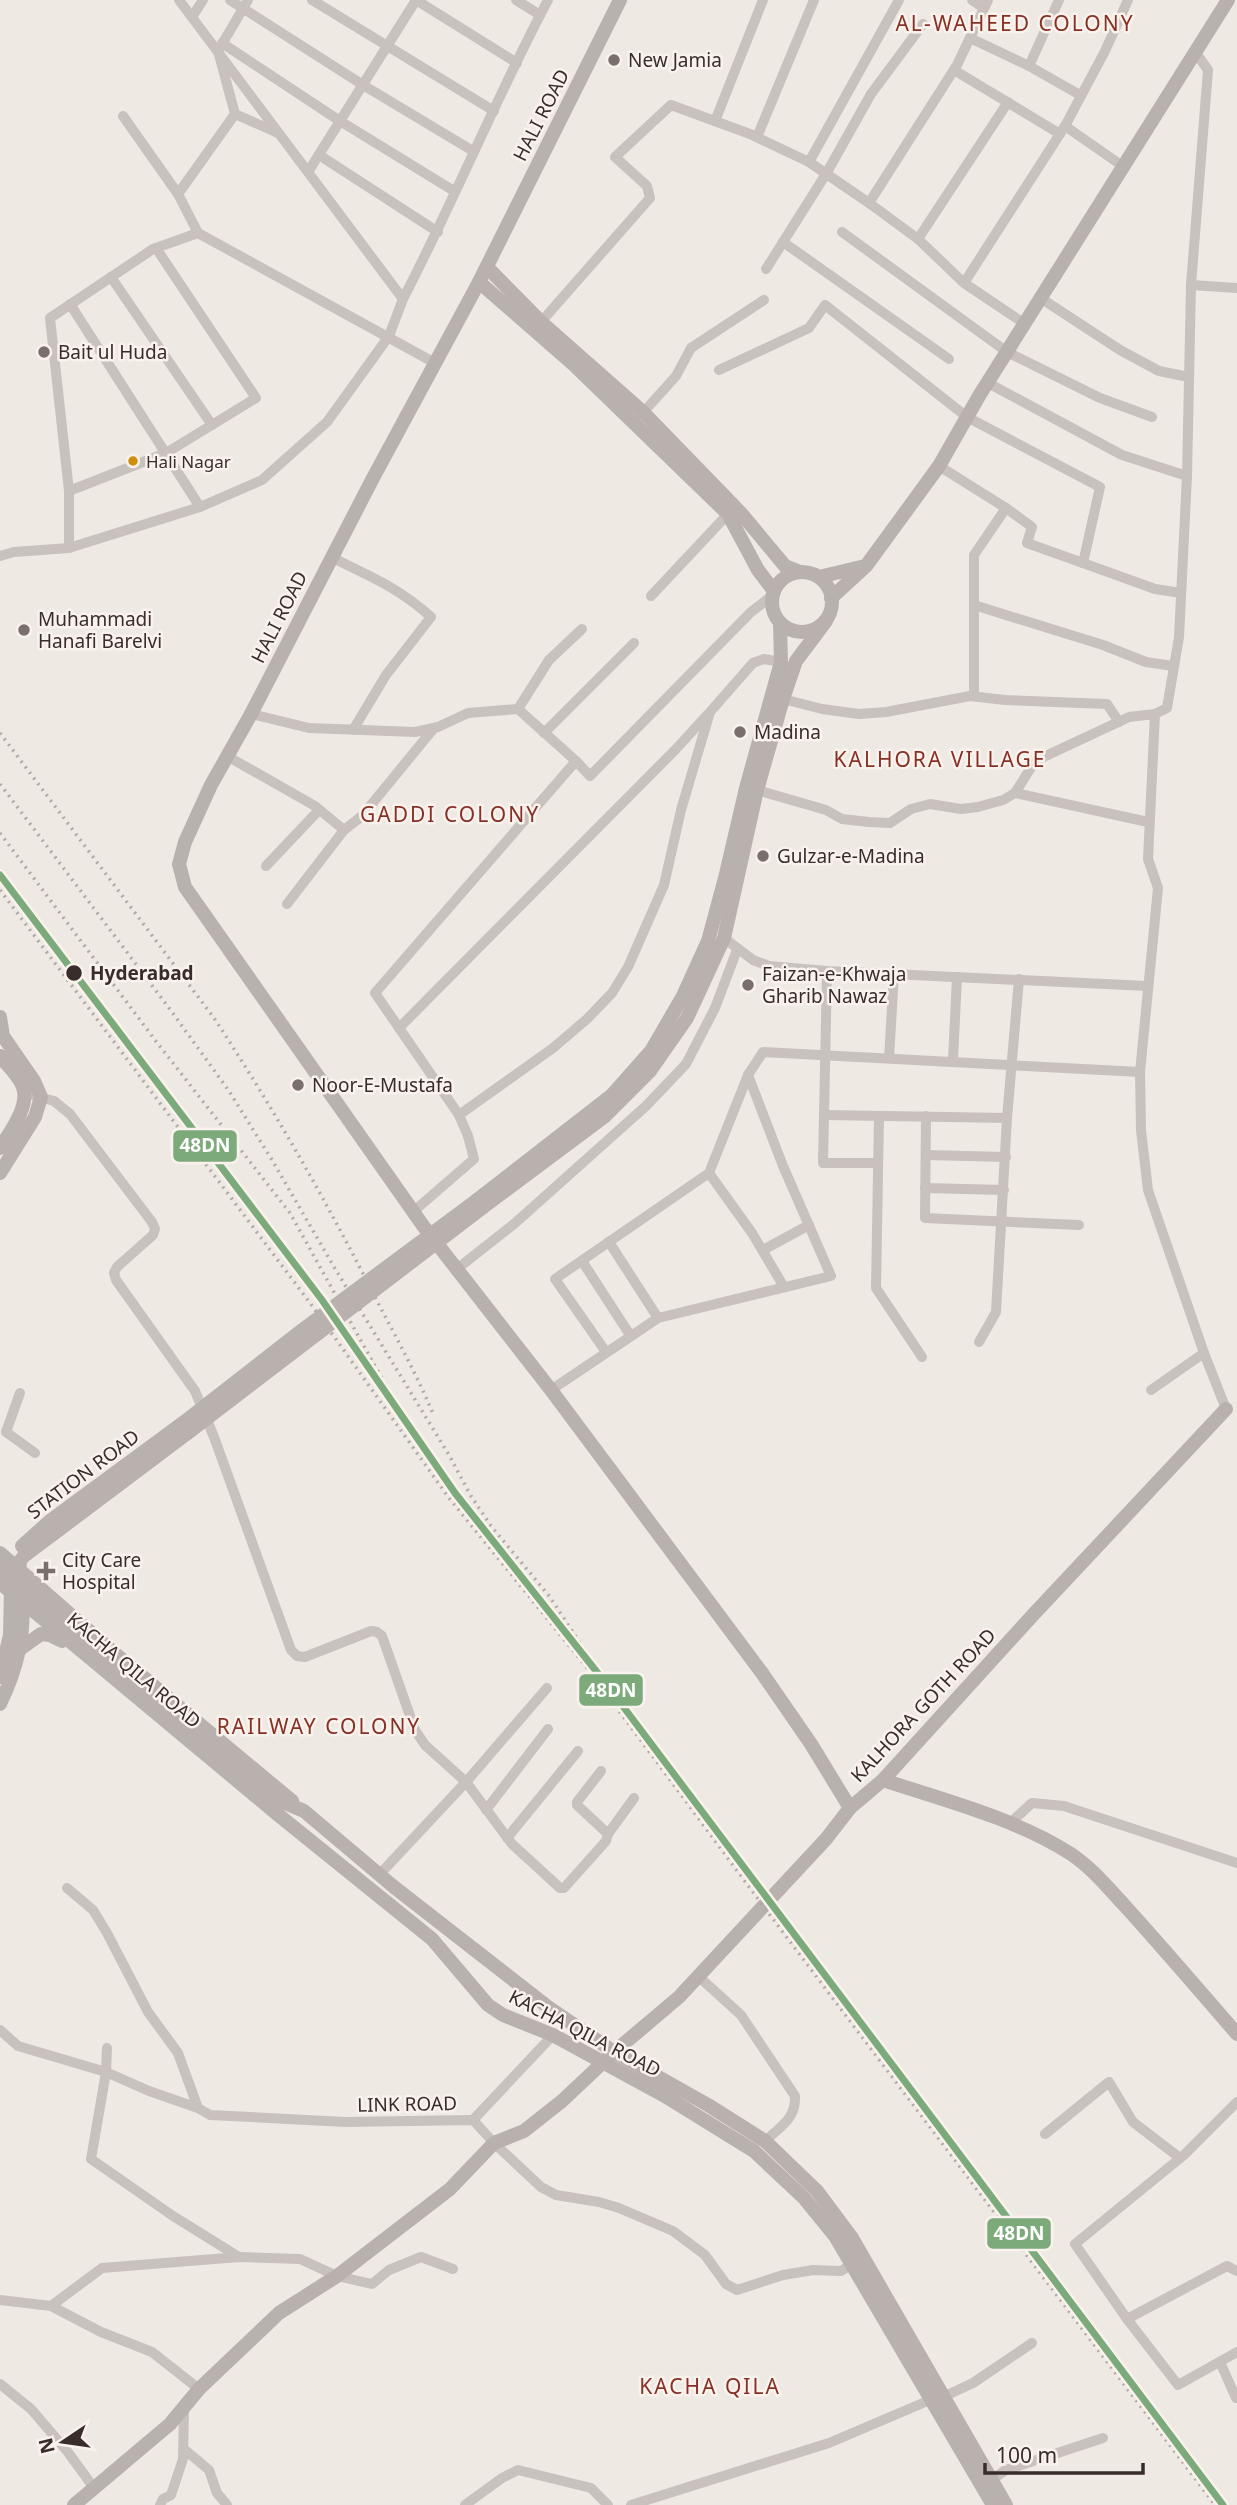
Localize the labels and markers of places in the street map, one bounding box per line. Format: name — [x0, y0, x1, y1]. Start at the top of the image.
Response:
place label: New Jamia — [628, 47, 722, 73]
marker: New Jamia — [606, 52, 622, 68]
place label: Bait ul Huda — [58, 339, 167, 365]
marker: Bait ul Huda — [36, 344, 52, 360]
place label: Hali Nagar — [146, 450, 231, 473]
marker: Hali Nagar — [126, 454, 140, 468]
place label: Muhammadi Hanafi Barelvi — [38, 606, 162, 654]
marker: Muhammadi Hanafi Barelvi — [16, 622, 32, 638]
place label: Madina — [754, 719, 821, 745]
marker: Madina — [732, 724, 748, 740]
place label: Gulzar-e-Madina — [777, 843, 925, 869]
marker: Gulzar-e-Madina — [755, 848, 771, 864]
place label: Hyderabad — [90, 960, 194, 986]
place label: Faizan-e-Khwaja Gharib Nawaz — [762, 961, 906, 1009]
marker: Hyderabad — [64, 963, 84, 983]
marker: Faizan-e-Khwaja Gharib Nawaz — [740, 977, 756, 993]
place label: Noor-E-Mustafa — [312, 1072, 453, 1098]
marker: Noor-E-Mustafa — [290, 1077, 306, 1093]
place label: City Care Hospital — [62, 1547, 141, 1595]
marker: City Care Hospital — [36, 1561, 56, 1581]

